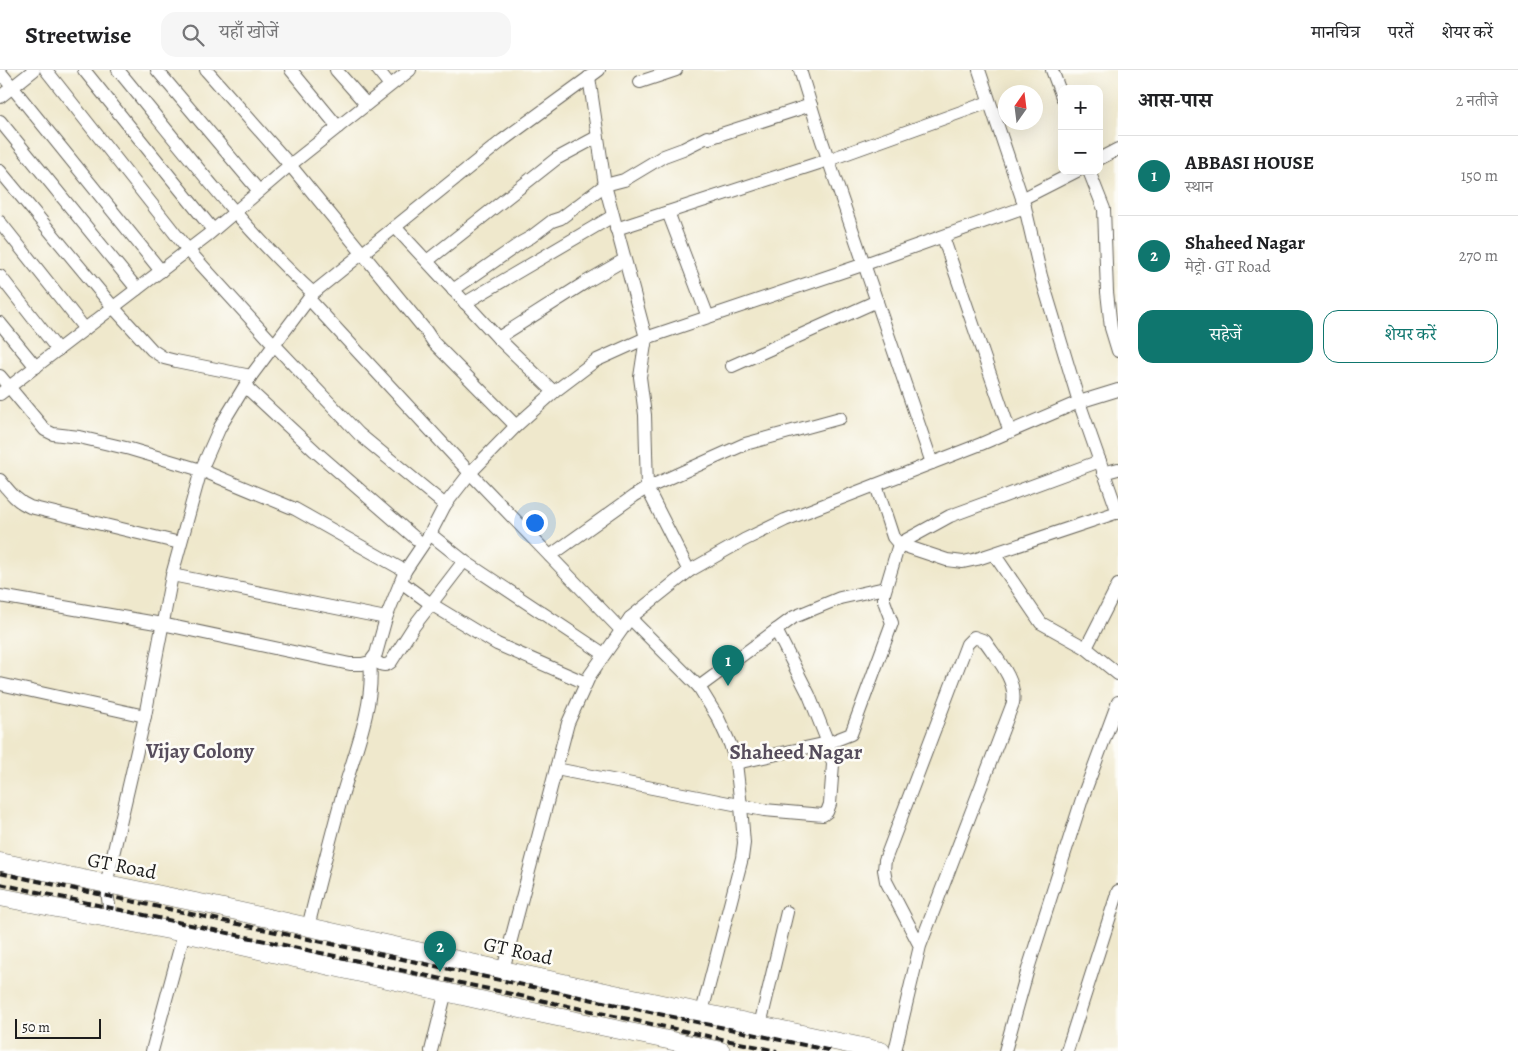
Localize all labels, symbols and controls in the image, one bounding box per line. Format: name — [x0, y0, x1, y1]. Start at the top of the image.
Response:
search box — [161, 12, 511, 57]
text: Streetwise — [25, 19, 131, 51]
text: यहाँ खोजें — [219, 19, 279, 45]
text: मानचित्र — [1311, 20, 1360, 44]
text: परतें — [1388, 20, 1414, 44]
text: शेयर करें — [1442, 20, 1493, 44]
icon: search — [179, 21, 207, 49]
north arrow — [998, 85, 1043, 130]
map controls — [1058, 85, 1103, 175]
button: + — [1058, 85, 1103, 130]
text: आस-पास — [1138, 86, 1212, 114]
text: 2 नतीजे — [1456, 90, 1498, 112]
button: − — [1058, 130, 1103, 175]
text: ABBASI HOUSE — [1185, 150, 1314, 176]
text: 1 — [1151, 165, 1157, 187]
text: 150 m — [1461, 165, 1498, 187]
text: स्थान — [1185, 176, 1213, 198]
text: Shaheed Nagar — [1185, 230, 1305, 256]
text: 2 — [1150, 245, 1158, 267]
text: 270 m — [1459, 245, 1498, 267]
text: मेट्रो · GT Road — [1185, 256, 1271, 278]
button: सहेजें — [1138, 310, 1313, 363]
button: शेयर करें — [1323, 310, 1498, 363]
your location — [522, 510, 548, 536]
pin: 1 — [712, 645, 744, 686]
district label: Vijay Colony — [145, 737, 255, 765]
district label: Shaheed Nagar — [730, 738, 863, 766]
street label: GT Road — [85, 846, 159, 886]
pin: 2 — [424, 931, 456, 972]
street label: GT Road — [481, 931, 555, 972]
scale bar — [15, 1016, 101, 1039]
text: 50 m — [22, 1018, 50, 1037]

